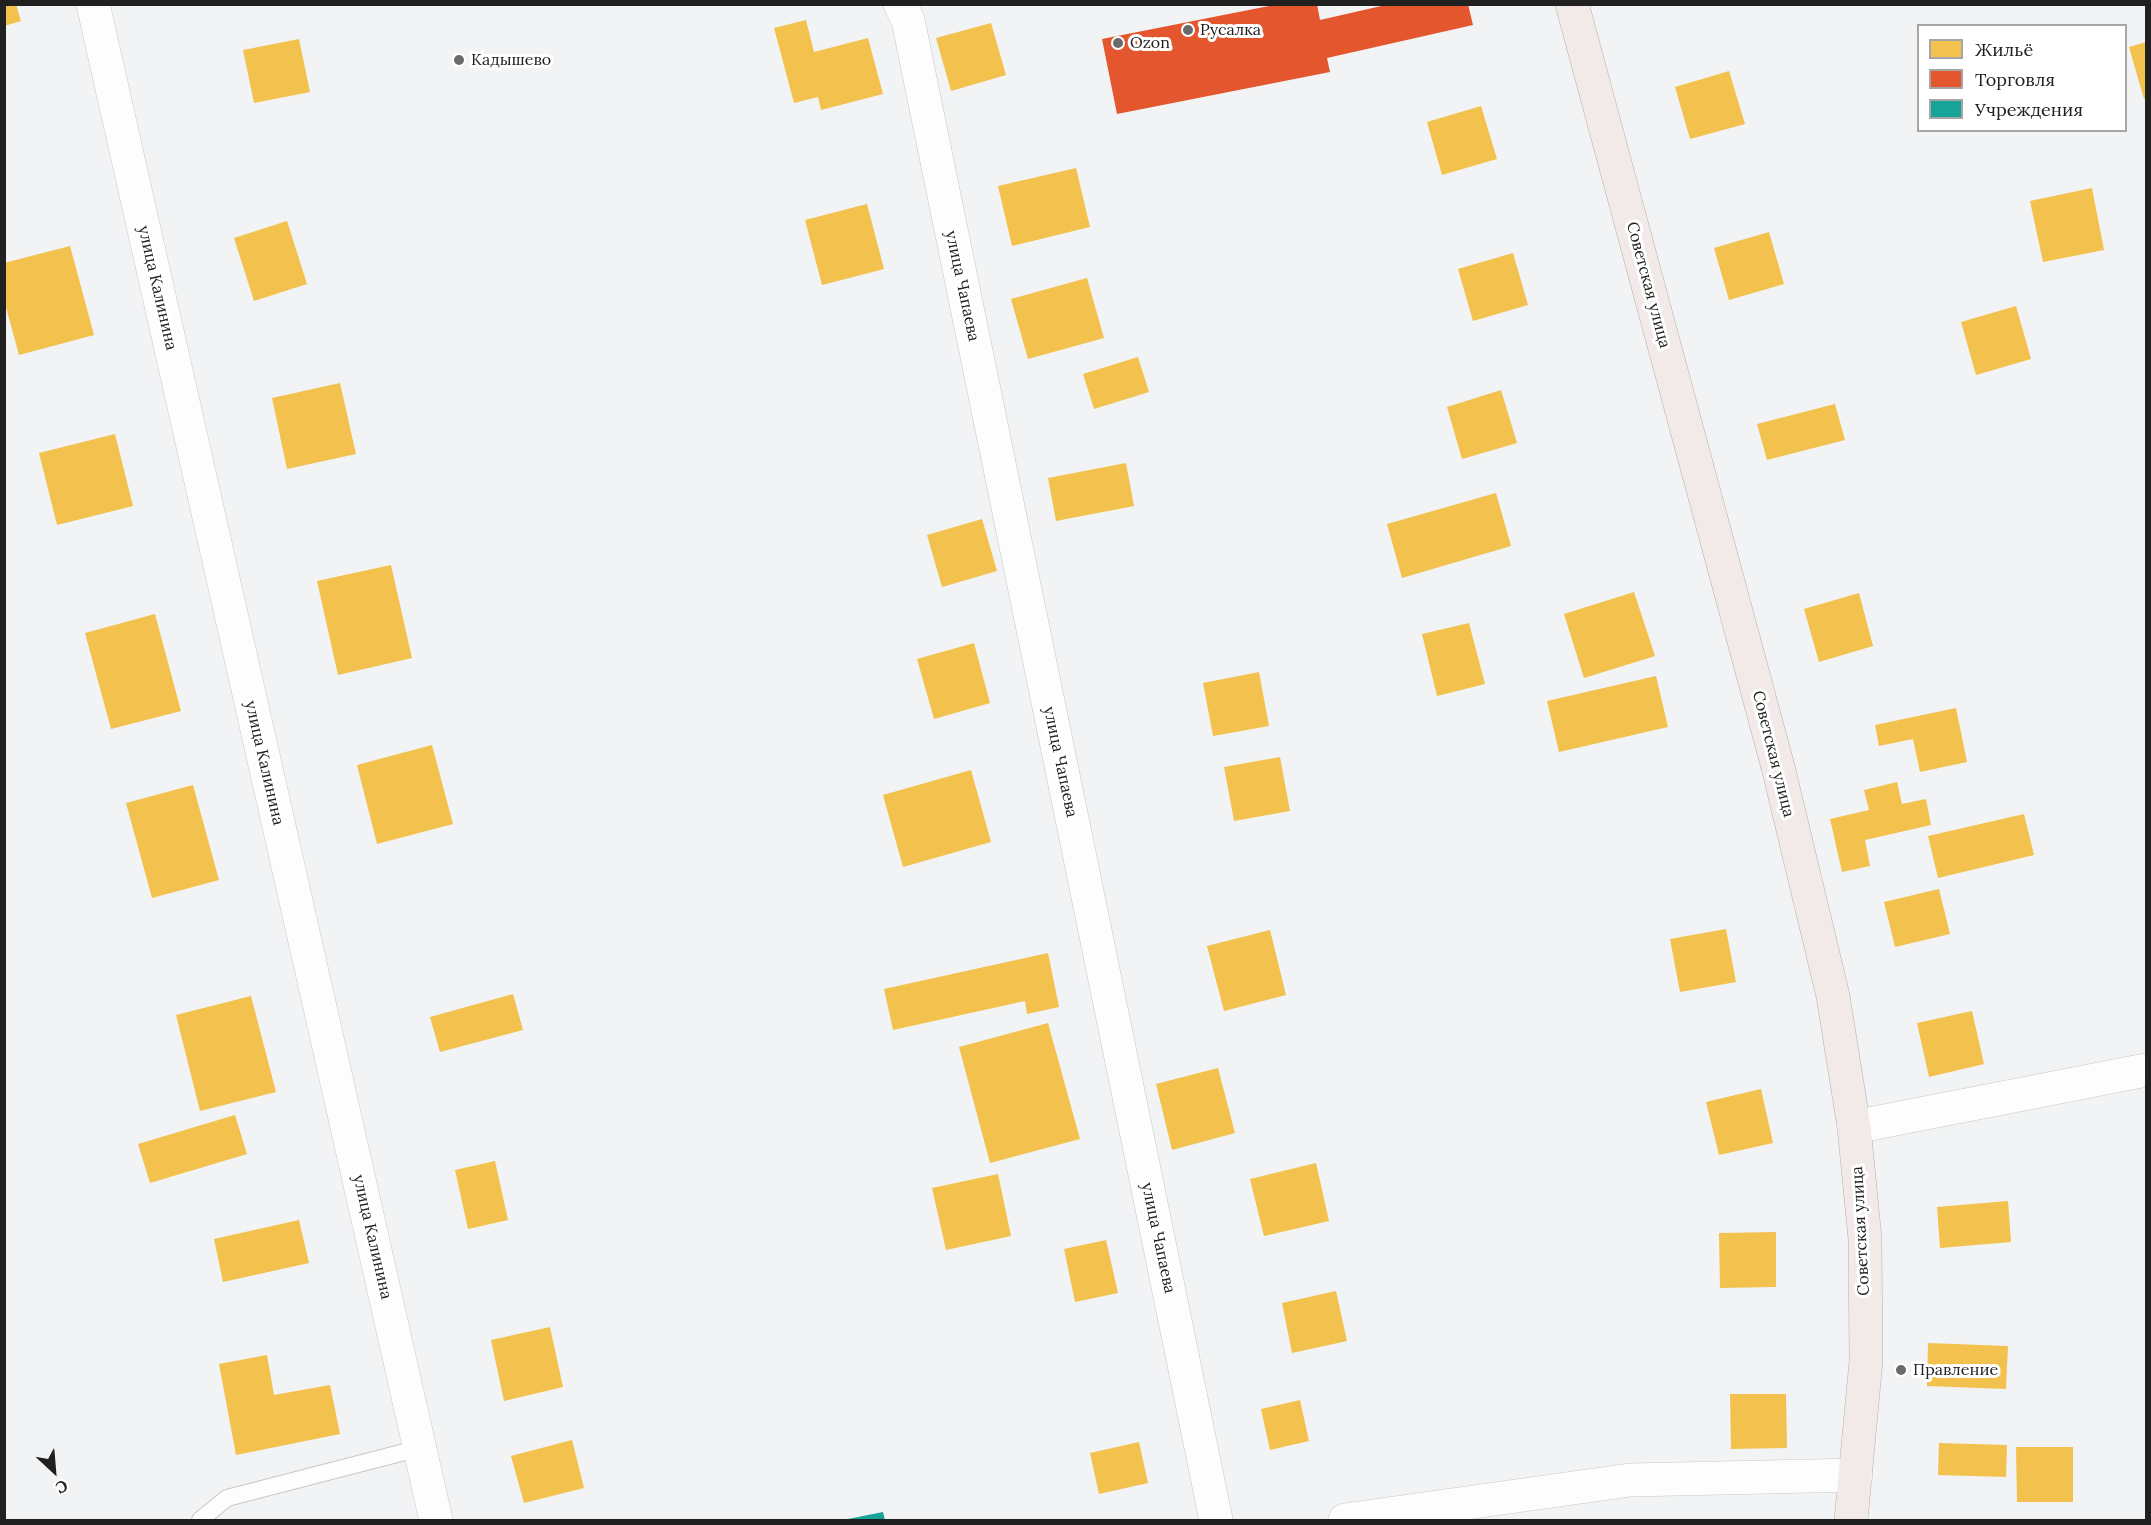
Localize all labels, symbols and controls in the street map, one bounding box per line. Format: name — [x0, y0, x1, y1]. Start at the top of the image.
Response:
place label: Русалка — [1200, 20, 1261, 40]
marker: Русалка — [1181, 23, 1195, 37]
legend — [1917, 24, 2127, 132]
place label: Ozon — [1130, 33, 1170, 53]
marker: Ozon — [1111, 36, 1125, 50]
text: Жильё — [1975, 38, 2033, 61]
place label: Кадышево — [471, 50, 551, 70]
marker: Кадышево — [452, 53, 466, 67]
text: Торговля — [1975, 68, 2055, 91]
text: Учреждения — [1975, 98, 2083, 121]
street label: Советская улица — [1622, 220, 1674, 350]
street label: улица Калинина — [133, 224, 181, 352]
street label: улица Чапаева — [941, 229, 983, 343]
street label: Советская улица — [1748, 689, 1798, 819]
street label: улица Калинина — [240, 699, 288, 827]
street label: улица Чапаева — [1039, 705, 1081, 819]
street label: Советская улица — [1848, 1166, 1874, 1296]
street label: улица Калинина — [348, 1173, 396, 1301]
street label: улица Чапаева — [1137, 1181, 1179, 1295]
place label: Правление — [1913, 1360, 1998, 1380]
marker: Правление — [1894, 1363, 1908, 1377]
north arrow — [24, 1441, 84, 1501]
text: С — [53, 1476, 71, 1499]

